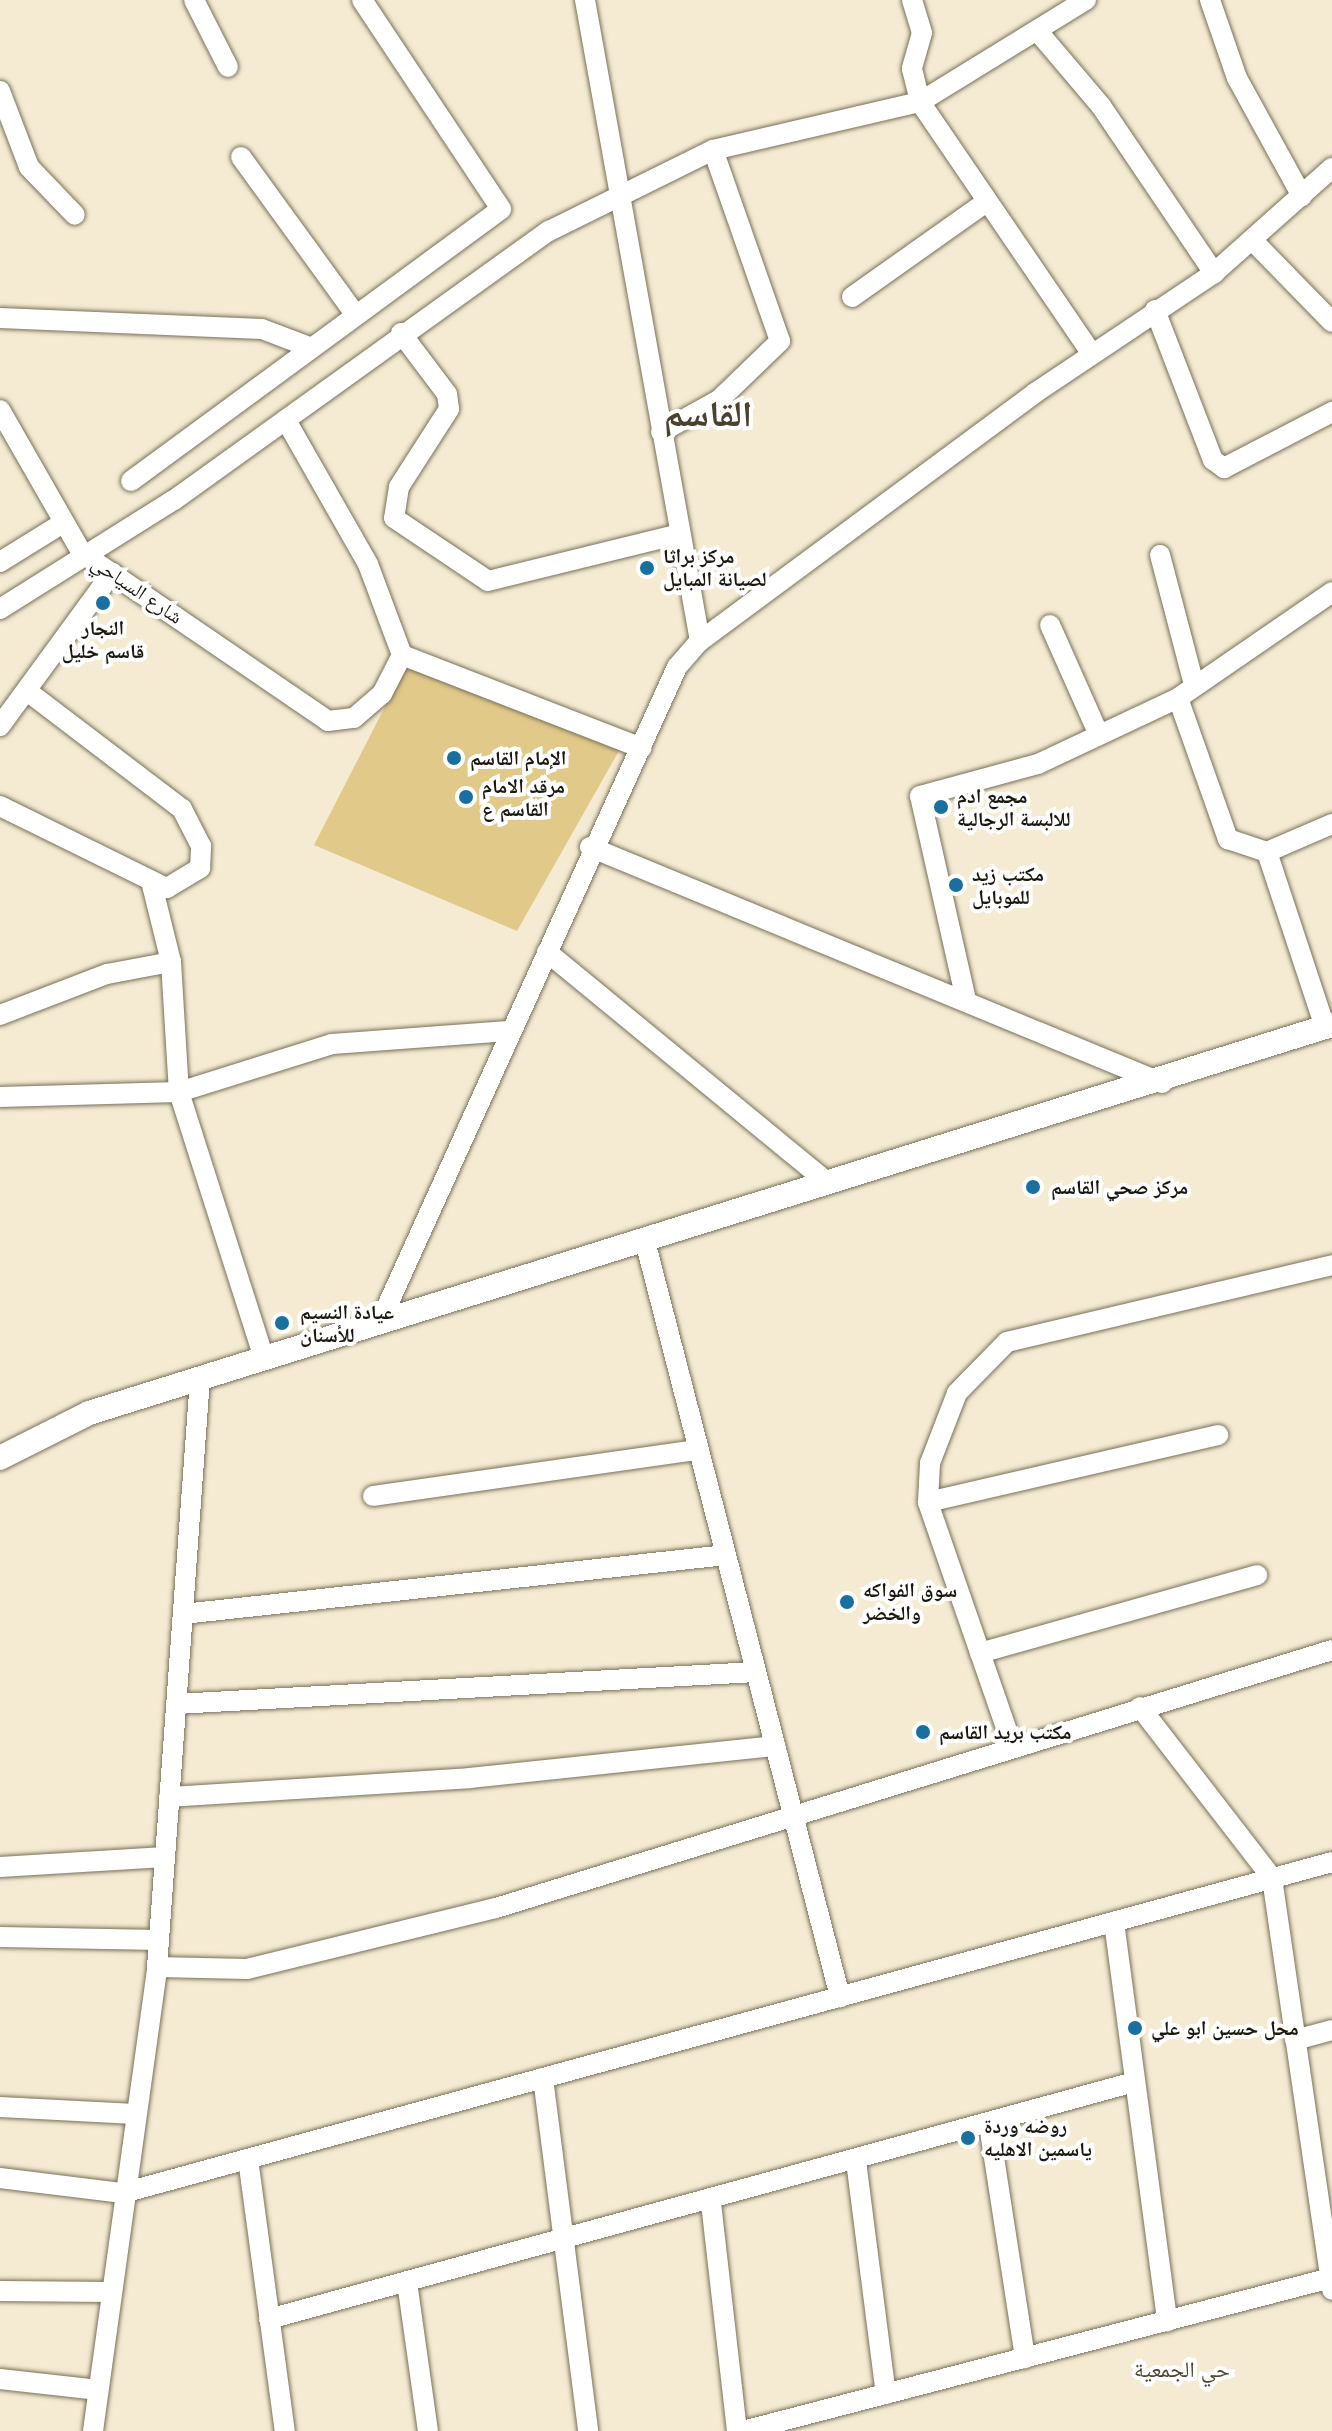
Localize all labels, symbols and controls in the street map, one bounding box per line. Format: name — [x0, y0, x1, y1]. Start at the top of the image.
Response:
district label: القاسم — [664, 392, 752, 436]
place label: مركز براثا لصيانة المبايل — [663, 544, 767, 591]
street label: شارع السياحي — [87, 551, 187, 629]
marker: مركز براثا لصيانة المبايل — [638, 559, 656, 577]
marker: النجار قاسم خليل — [94, 594, 112, 612]
place label: النجار قاسم خليل — [62, 616, 144, 663]
place label: الإمام القاسم — [470, 746, 567, 770]
marker: الإمام القاسم — [445, 749, 463, 767]
place label: مرقد الامام القاسم ع — [482, 774, 565, 821]
place label: مجمع ادم للالبسة الرجالية — [957, 784, 1070, 831]
marker: مرقد الامام القاسم ع — [457, 788, 475, 806]
marker: مجمع ادم للالبسة الرجالية — [932, 798, 950, 816]
place label: مكتب زيد للموبايل — [972, 862, 1044, 909]
marker: مكتب زيد للموبايل — [947, 876, 965, 894]
place label: مركز صحي القاسم — [1051, 1175, 1188, 1199]
marker: مركز صحي القاسم — [1022, 1176, 1044, 1198]
place label: عيادة النسيم للأسنان — [300, 1300, 394, 1347]
marker: عيادة النسيم للأسنان — [271, 1312, 293, 1334]
place label: سوق الفواكه والخضر — [863, 1578, 957, 1625]
marker: سوق الفواكه والخضر — [838, 1593, 856, 1611]
place label: مكتب بريد القاسم — [939, 1720, 1072, 1744]
marker: مكتب بريد القاسم — [914, 1723, 932, 1741]
place label: محل حسين ابو علي — [1151, 2016, 1299, 2040]
marker: محل حسين ابو علي — [1126, 2019, 1144, 2037]
place label: روضه وردة ياسمين الاهليه — [984, 2114, 1092, 2161]
marker: روضه وردة ياسمين الاهليه — [959, 2129, 977, 2147]
district label: حي الجمعية — [1134, 2357, 1230, 2383]

